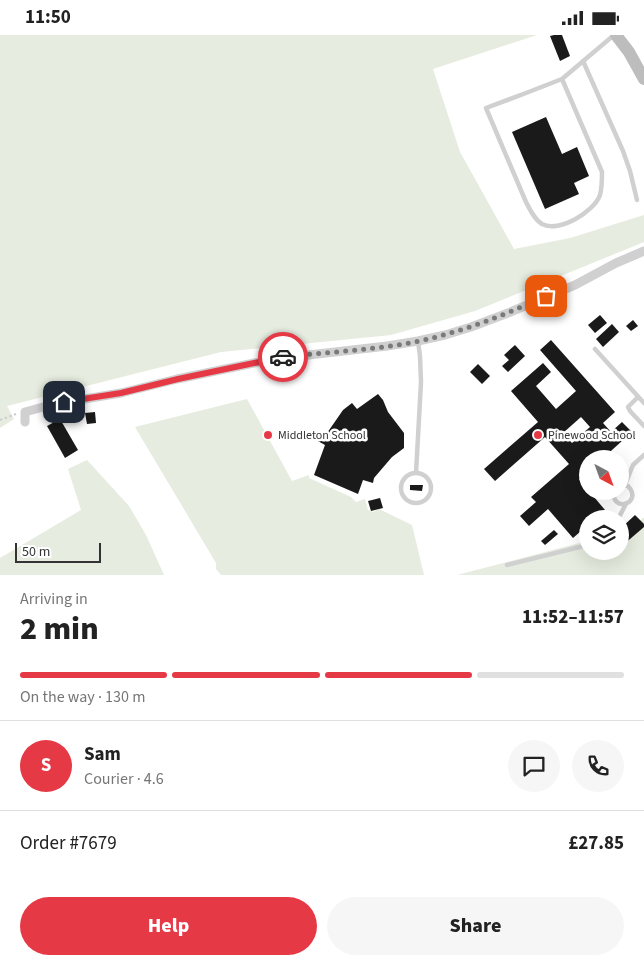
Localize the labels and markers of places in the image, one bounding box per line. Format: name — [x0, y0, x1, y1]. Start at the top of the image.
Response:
pin — [525, 275, 567, 317]
pin — [43, 381, 85, 423]
place label: Middleton School — [278, 427, 366, 444]
place label: Pinewood School — [548, 427, 635, 444]
marker: Middleton School — [262, 429, 274, 441]
marker: Pinewood School — [532, 429, 544, 441]

